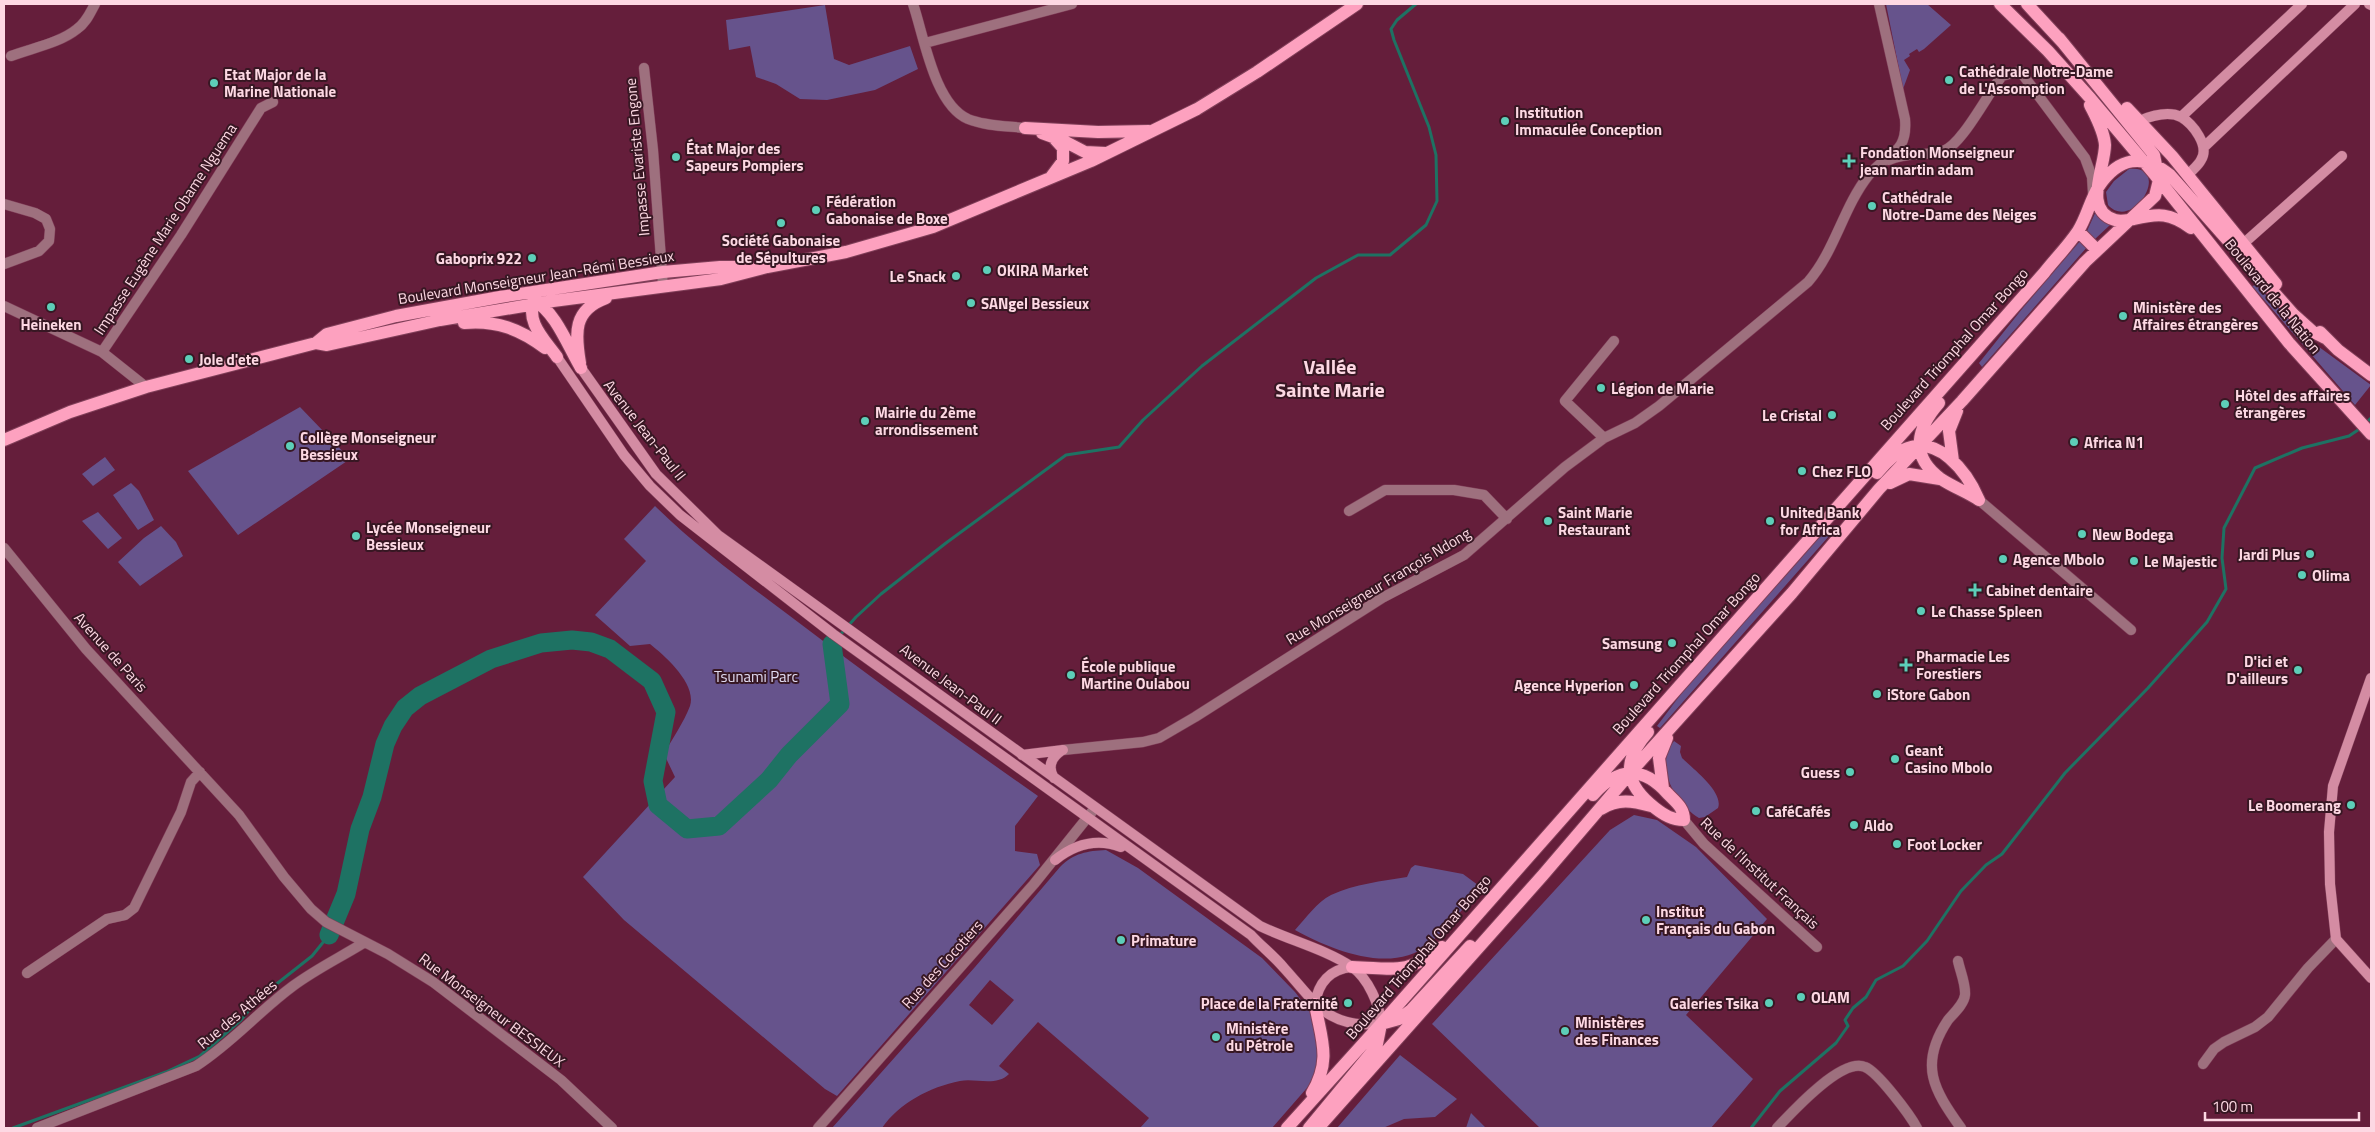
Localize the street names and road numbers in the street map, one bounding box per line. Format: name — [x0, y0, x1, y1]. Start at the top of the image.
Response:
street label: Impasse Evariste Engone — [619, 77, 655, 237]
street label: Impasse Eugène Marie Obame Nguema — [88, 118, 243, 339]
street label: Boulevard de la Nation — [2219, 234, 2327, 358]
street label: Boulevard Monseigneur Jean-Rémi Bessieux — [396, 244, 676, 310]
street label: Boulevard Triomphal Omar Bongo — [1875, 262, 2034, 435]
street label: Avenue Jean-Paul II — [598, 375, 692, 485]
street label: Rue Monseigneur François Ndong — [1281, 521, 1475, 650]
street label: Boulevard Triomphal Omar Bongo — [1607, 566, 1766, 739]
street label: Avenue de Paris — [69, 607, 153, 697]
street label: Avenue Jean-Paul II — [895, 638, 1007, 730]
street label: Rue de l'Institut Français — [1695, 812, 1825, 934]
street label: Boulevard Triomphal Omar Bongo — [1340, 869, 1496, 1045]
street label: Rue des Cocotiers — [896, 915, 988, 1013]
street label: Rue Monseigneur BESSIEUX — [414, 947, 570, 1073]
street label: Rue des Athées — [192, 974, 282, 1054]

